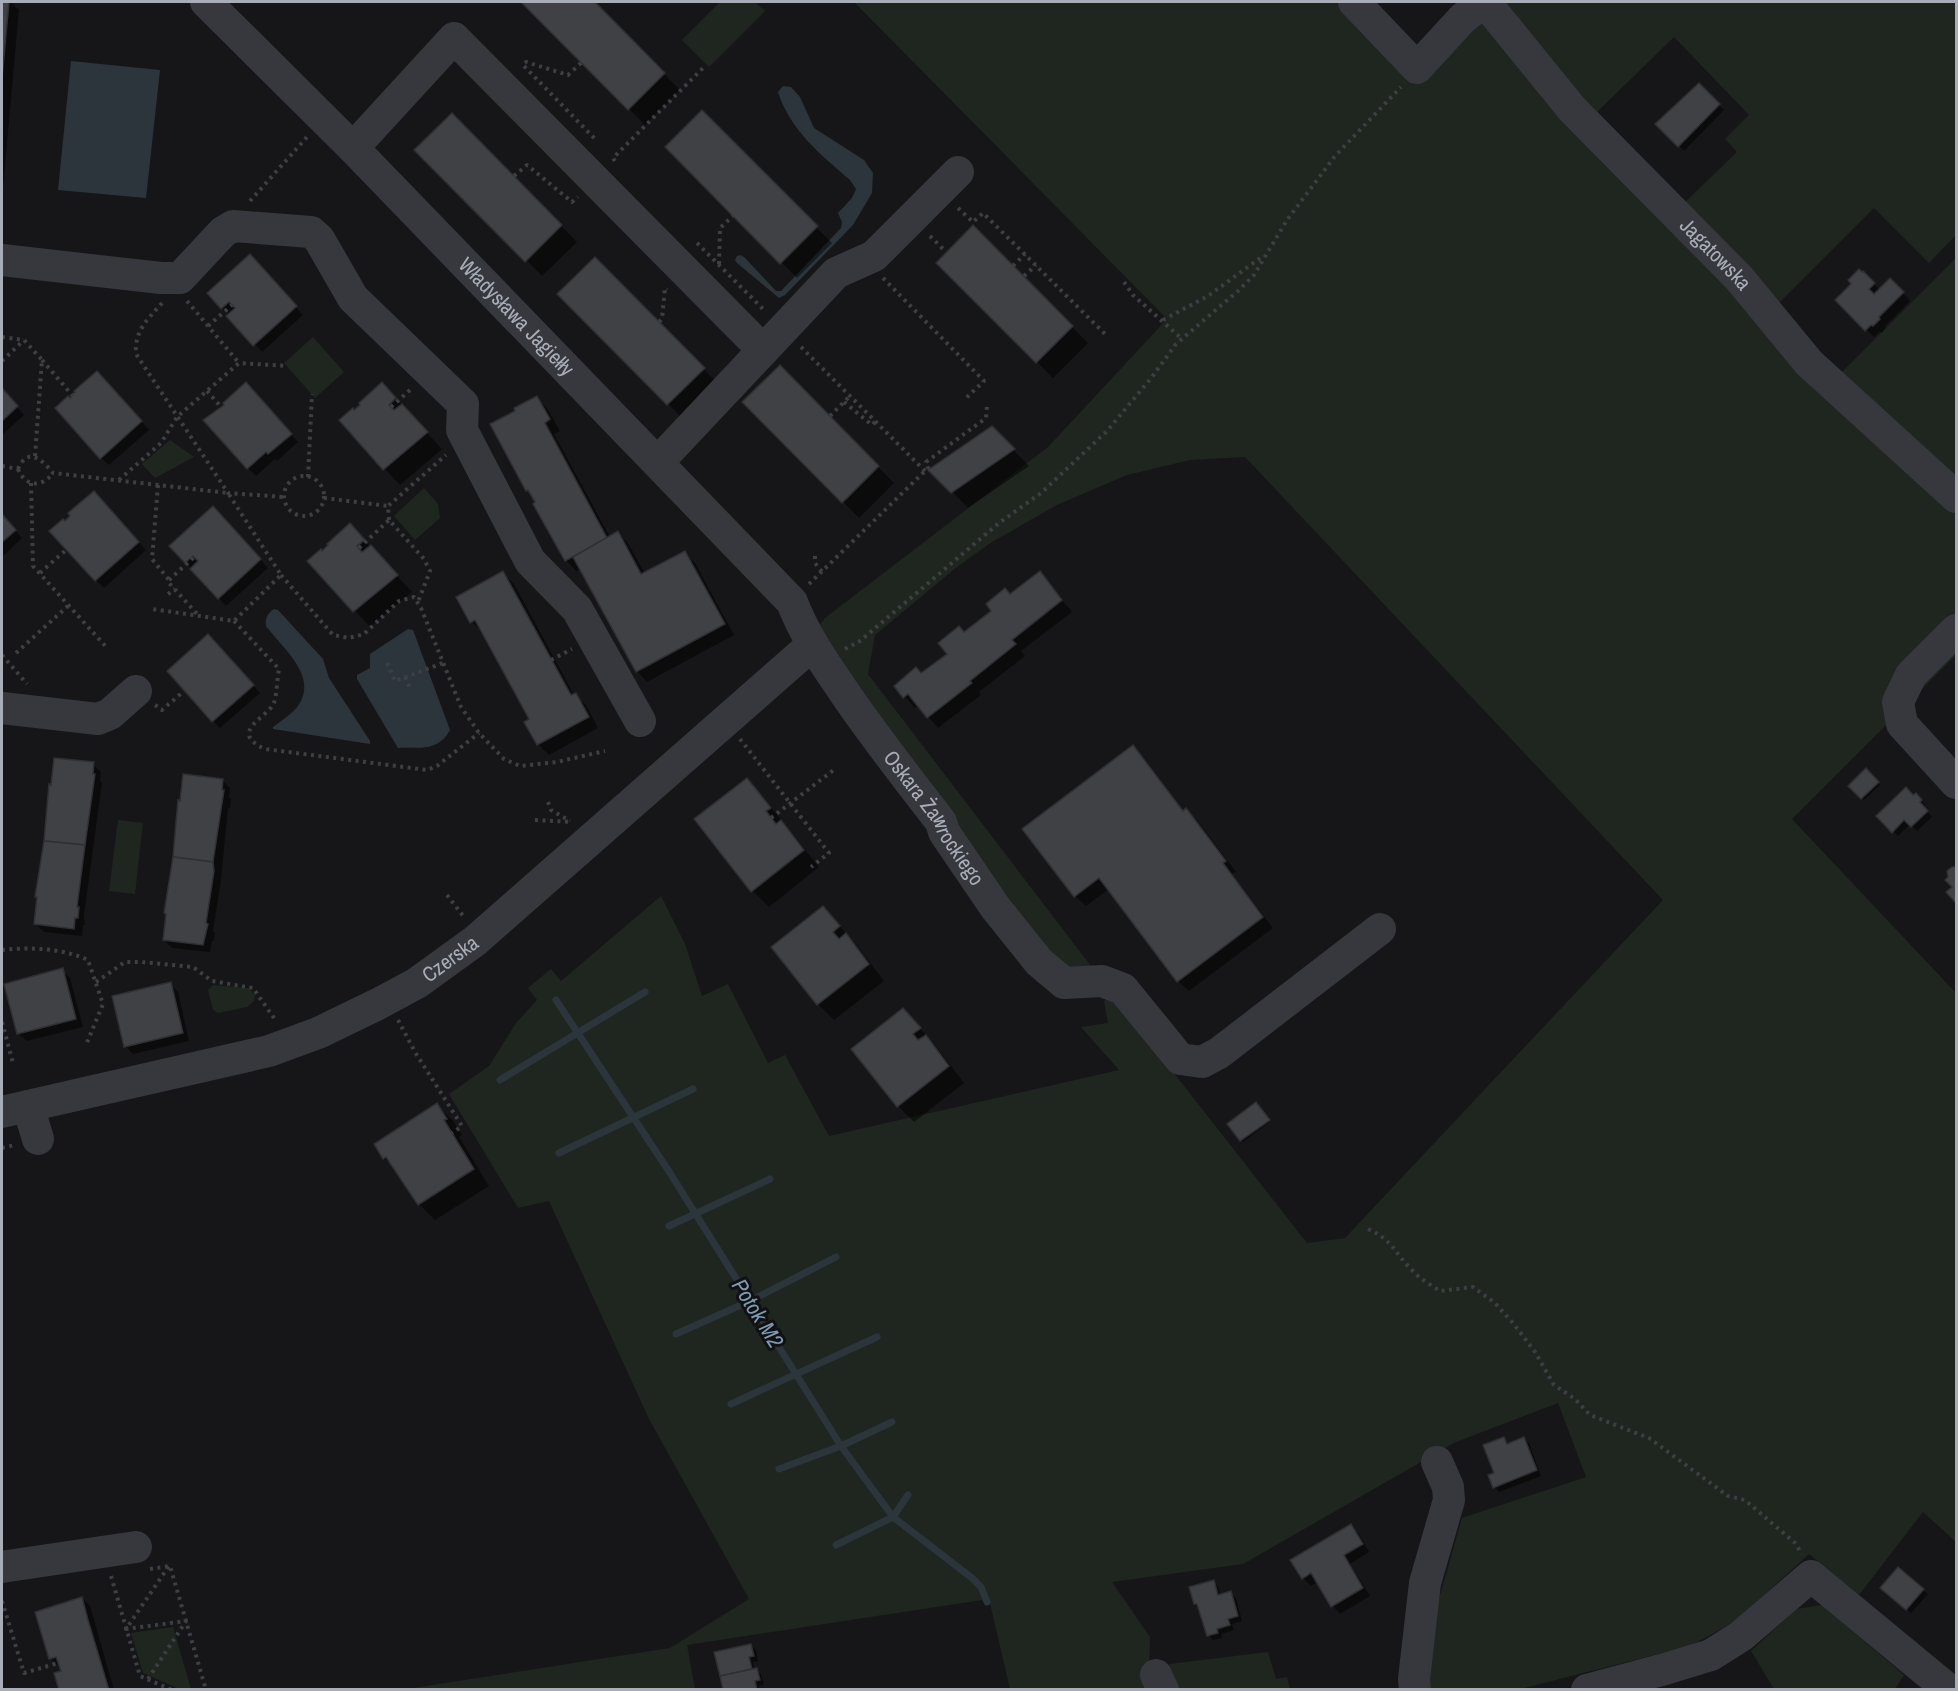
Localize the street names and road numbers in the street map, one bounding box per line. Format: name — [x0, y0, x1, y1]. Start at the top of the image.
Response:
street label: Jagatowska — [1674, 211, 1758, 296]
street label: Władysława Jagiełły — [452, 251, 581, 383]
street label: Oskara Żawrockiego — [877, 744, 991, 891]
street label: Czerska — [416, 928, 484, 989]

